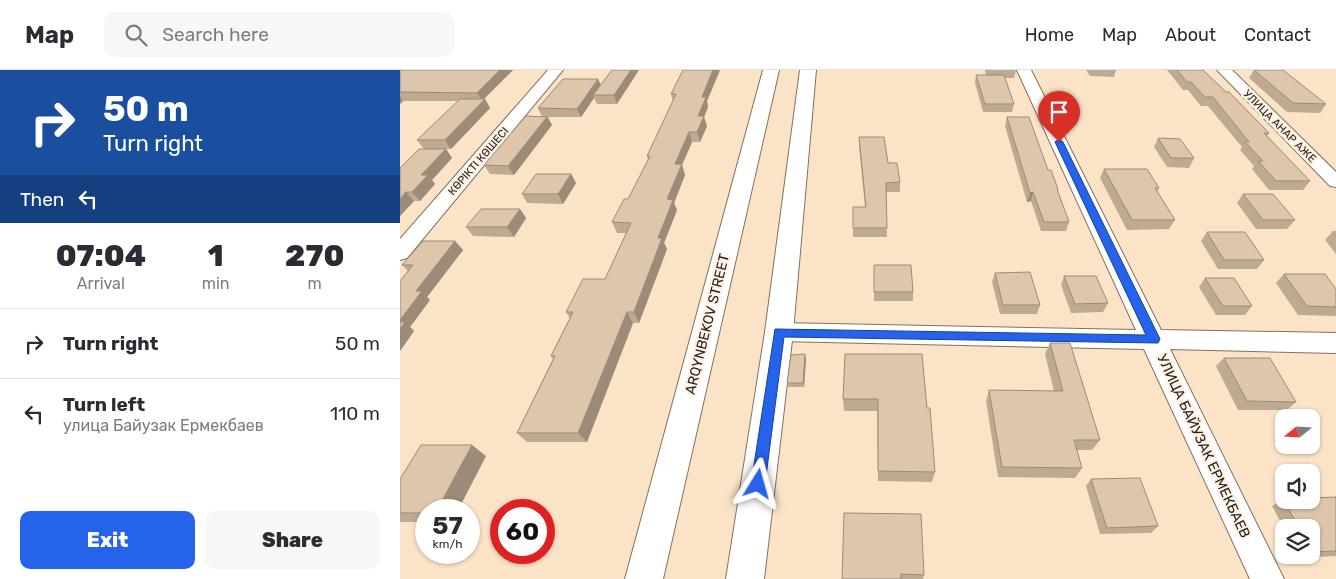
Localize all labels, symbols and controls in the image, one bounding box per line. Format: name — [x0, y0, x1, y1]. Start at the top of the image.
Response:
search box — [104, 12, 454, 57]
text: Map — [25, 21, 74, 49]
icon: search — [122, 21, 150, 49]
text: Search here — [162, 23, 269, 46]
text: Home — [1025, 24, 1074, 46]
text: Map — [1102, 24, 1137, 46]
text: About — [1165, 24, 1216, 46]
text: Contact — [1244, 24, 1311, 46]
street label: УЛИЦА АНАР АЖЕ — [1241, 87, 1319, 166]
text: 50 m — [103, 88, 189, 130]
icon: right — [20, 90, 85, 155]
pin — [1038, 91, 1080, 142]
icon: arrive — [1045, 98, 1073, 126]
street label: КӨРІКТІ КӨШЕСІ — [445, 125, 511, 198]
text: Turn right — [103, 130, 203, 157]
icon: left — [74, 185, 102, 213]
text: Then — [20, 188, 64, 211]
text: 07:04 — [56, 238, 146, 274]
text: 1 — [208, 238, 223, 274]
text: 270 — [285, 238, 344, 274]
street label: ARQYNBEKOV STREET — [682, 252, 733, 396]
text: Arrival — [77, 274, 125, 293]
text: min — [202, 274, 229, 293]
text: m — [308, 274, 322, 293]
icon: right — [20, 330, 48, 358]
text: Turn right — [63, 332, 158, 355]
text: 50 m — [335, 332, 380, 355]
street label: УЛИЦА БАЙУЗАК ЕРМЕКБАЕВ — [1153, 351, 1255, 541]
text: Turn left — [63, 393, 145, 416]
icon: left — [20, 400, 48, 428]
text: 110 m — [330, 402, 380, 425]
north arrow — [1275, 409, 1320, 454]
map controls — [1275, 409, 1320, 564]
text: улица Байузак Ермекбаев — [63, 416, 264, 435]
position arrow — [731, 457, 783, 509]
button: sound — [1275, 464, 1320, 509]
speed limit sign: 60 — [490, 499, 555, 564]
button: Exit — [20, 511, 195, 569]
button: Share — [205, 511, 380, 569]
text: 57 — [432, 511, 463, 540]
button: layers — [1275, 519, 1320, 564]
text: km/h — [433, 537, 462, 551]

